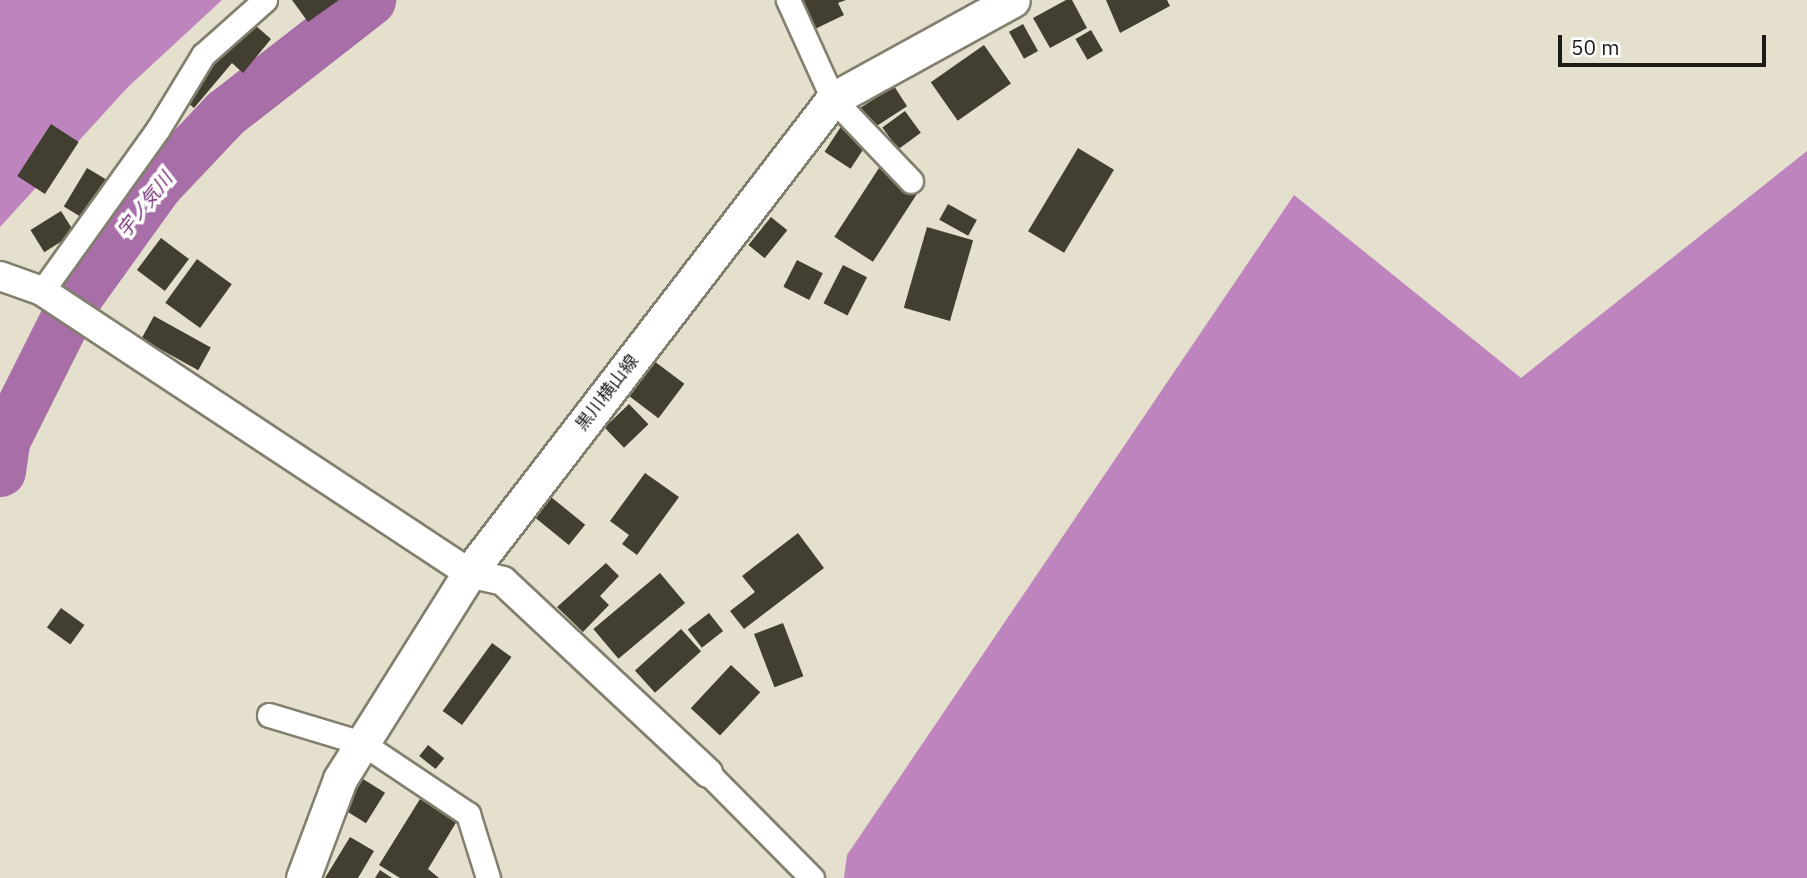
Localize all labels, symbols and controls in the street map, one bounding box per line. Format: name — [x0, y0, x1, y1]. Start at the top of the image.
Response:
scale bar — [1562, 21, 1770, 65]
text: 50 m — [1571, 33, 1620, 61]
water label: 宇ノ気川 — [113, 168, 177, 242]
street label: 黒川横山線 — [571, 351, 643, 435]

